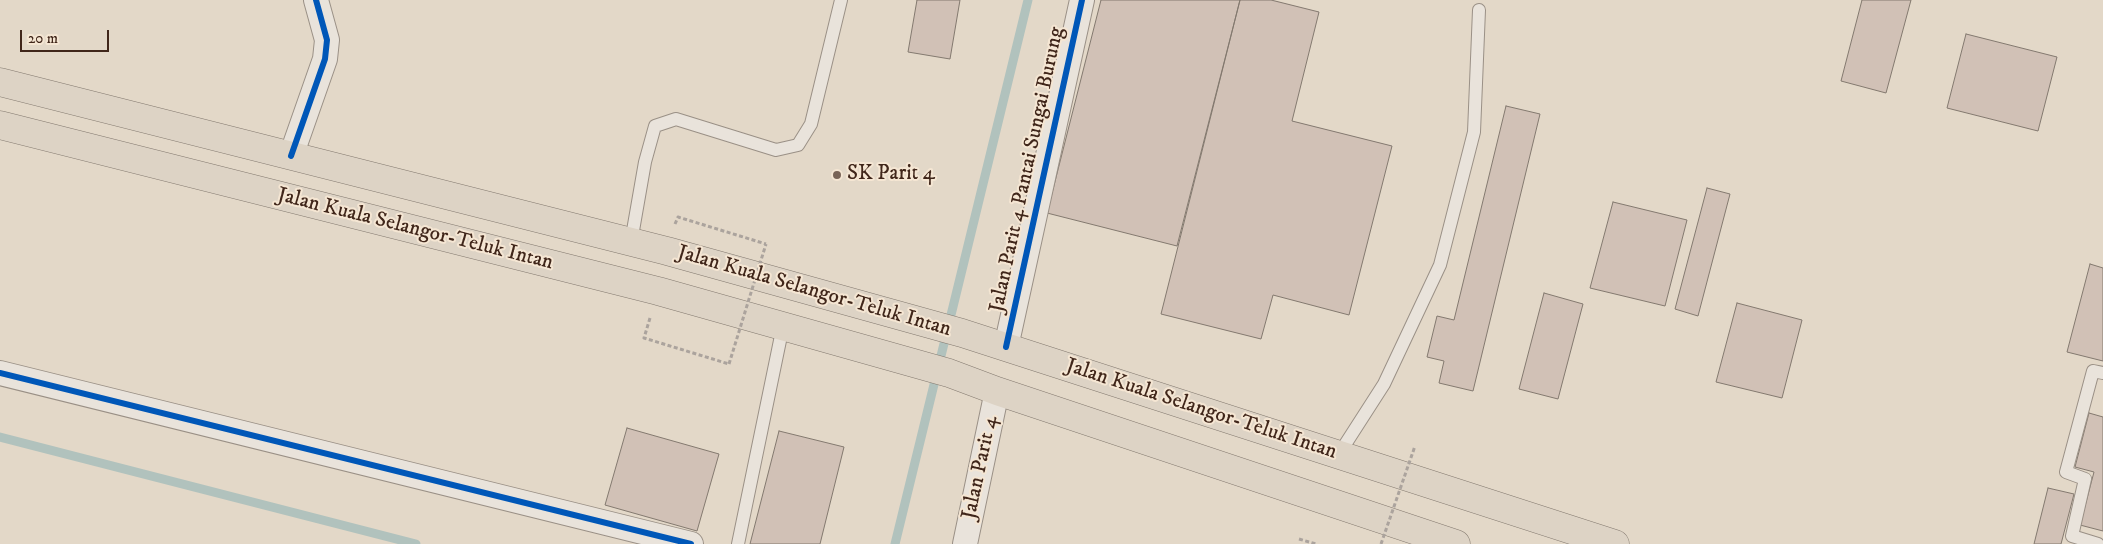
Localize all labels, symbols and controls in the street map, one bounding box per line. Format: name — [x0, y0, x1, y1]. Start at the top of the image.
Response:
scale bar — [22, 20, 111, 52]
street label: Jalan Parit 4 Pantai Sungai Burung — [985, 25, 1071, 315]
text: 20 m — [28, 29, 58, 48]
place label: SK Parit 4 — [847, 162, 935, 188]
marker: SK Parit 4 — [831, 169, 843, 181]
street label: Jalan Kuala Selangor-Teluk Intan — [274, 183, 556, 277]
street label: Jalan Kuala Selangor-Teluk Intan — [674, 241, 954, 343]
street label: Jalan Kuala Selangor-Teluk Intan — [1062, 354, 1340, 466]
street label: Jalan Parit 4 — [958, 414, 1004, 522]

